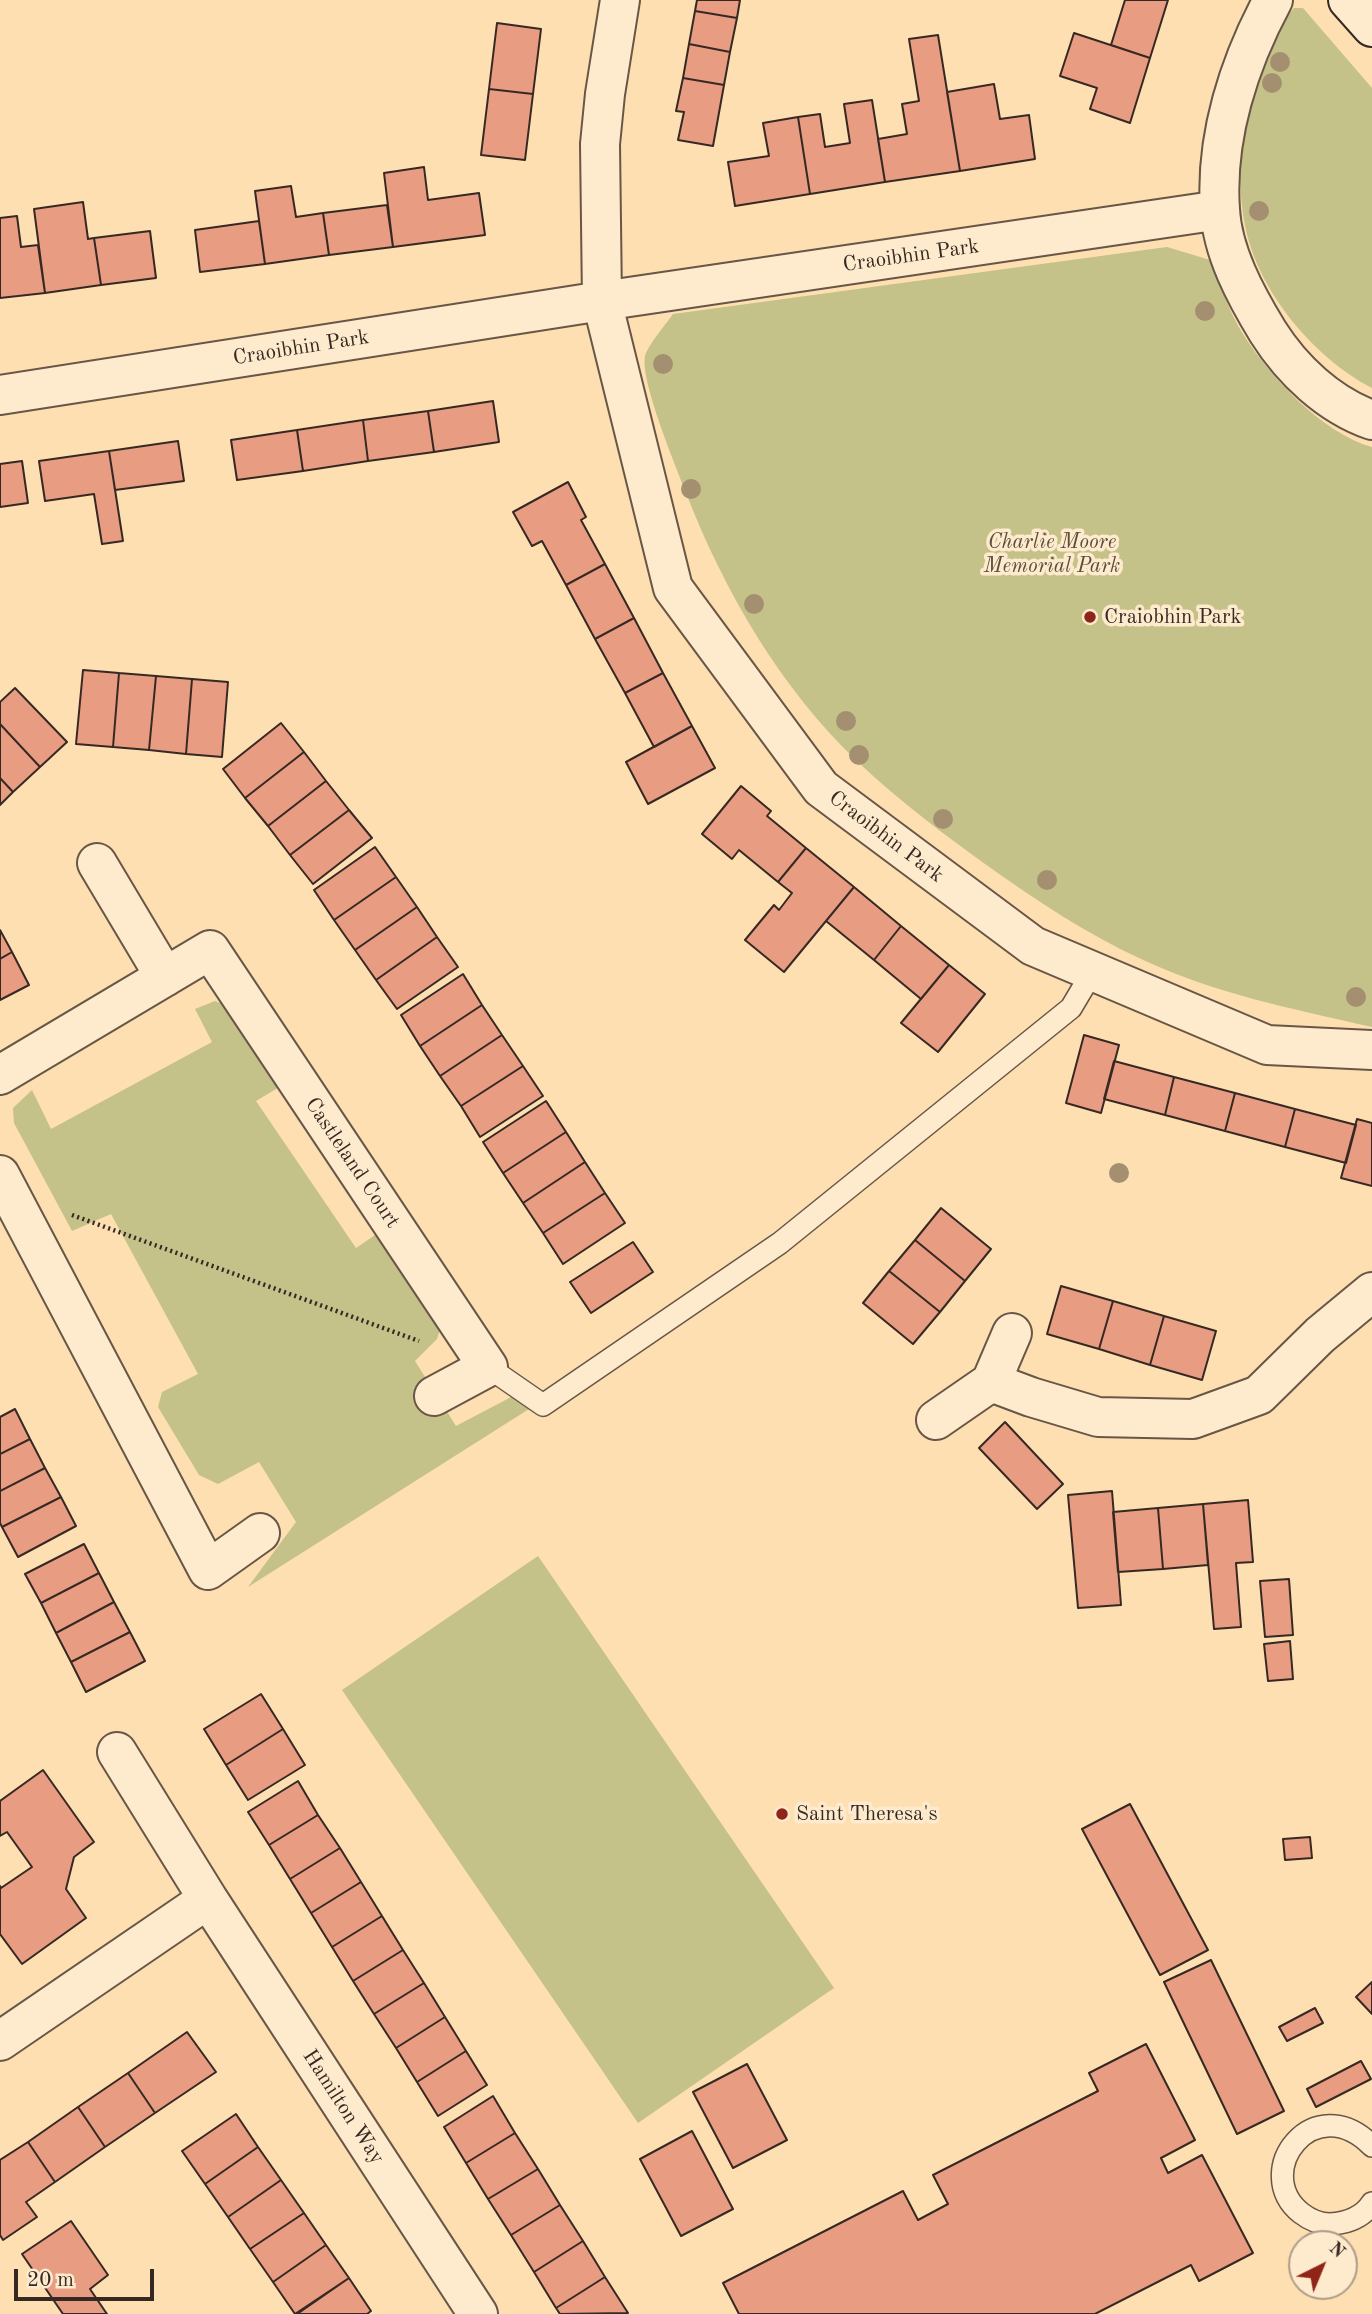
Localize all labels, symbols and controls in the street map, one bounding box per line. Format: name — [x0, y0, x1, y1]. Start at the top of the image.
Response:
street label: Craoibhin Park — [841, 234, 981, 278]
street label: Craoibhin Park — [231, 325, 371, 371]
park label: Charlie Moore Memorial Park — [984, 529, 1120, 579]
place label: Craiobhin Park — [1104, 604, 1241, 630]
marker: Craiobhin Park — [1082, 609, 1098, 625]
street label: Craoibhin Park — [824, 786, 948, 888]
street label: Castleland Court — [299, 1093, 405, 1233]
place label: Saint Theresa's — [796, 1801, 938, 1827]
marker: Saint Theresa's — [774, 1806, 790, 1822]
street label: Hamilton Way — [297, 2045, 389, 2169]
north arrow — [1288, 2230, 1358, 2300]
text: N — [1325, 2239, 1348, 2263]
scale bar — [18, 2254, 158, 2298]
text: 20 m — [27, 2270, 74, 2291]

